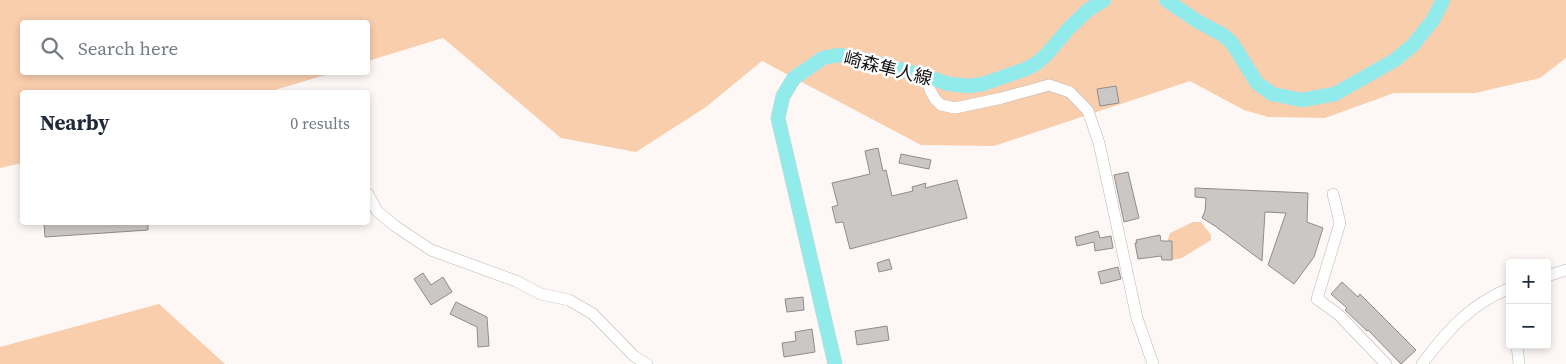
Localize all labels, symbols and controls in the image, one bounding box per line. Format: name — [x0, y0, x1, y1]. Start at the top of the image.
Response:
search box — [20, 20, 370, 75]
icon: search — [38, 34, 66, 62]
text: Search here — [78, 35, 178, 61]
street label: 崎森隼人線 — [841, 45, 935, 91]
text: Nearby — [40, 108, 110, 137]
text: 0 results — [290, 112, 350, 134]
map controls — [1506, 259, 1551, 349]
button: + — [1506, 259, 1551, 304]
button: − — [1506, 304, 1551, 349]

